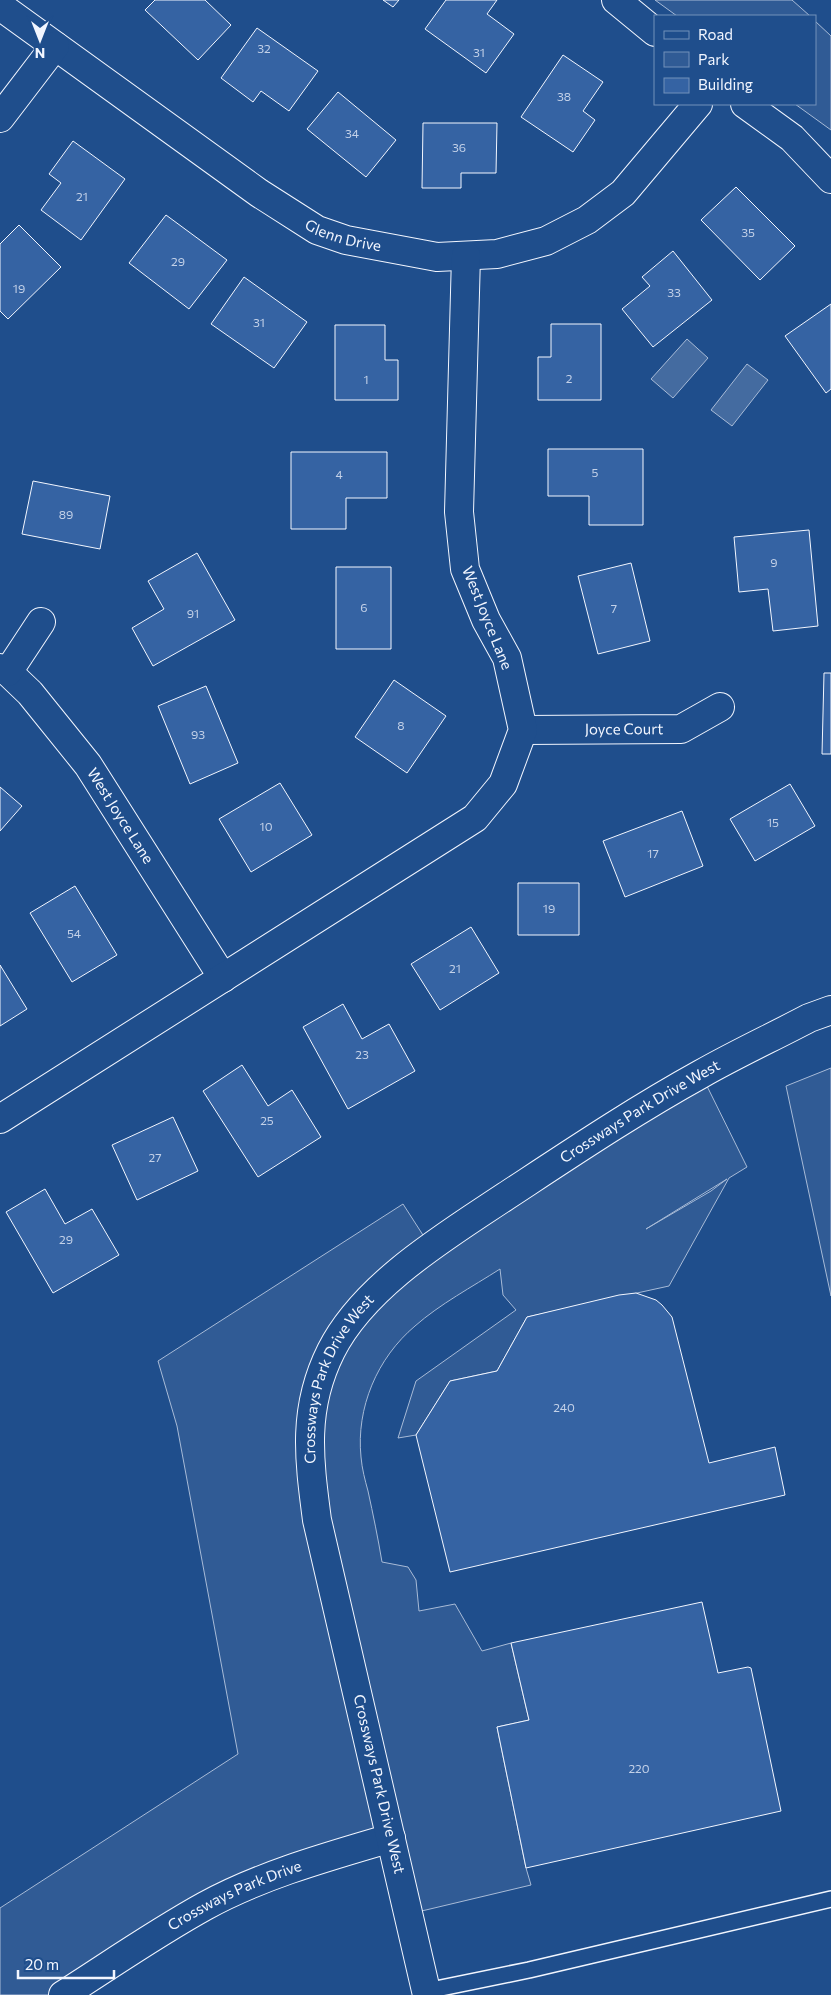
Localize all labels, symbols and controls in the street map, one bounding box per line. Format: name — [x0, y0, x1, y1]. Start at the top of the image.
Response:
north arrow — [15, 15, 65, 65]
legend — [654, 15, 816, 105]
text: Road — [698, 25, 733, 43]
house number: 32 — [257, 41, 271, 55]
text: N — [35, 45, 45, 62]
house number: 31 — [473, 45, 485, 59]
text: Park — [698, 50, 729, 68]
text: Building — [698, 75, 753, 93]
house number: 38 — [557, 89, 571, 103]
house number: 34 — [345, 126, 359, 140]
house number: 36 — [452, 140, 466, 154]
house number: 21 — [76, 189, 88, 203]
street label: Glenn Drive — [302, 215, 383, 254]
house number: 35 — [741, 225, 755, 239]
house number: 29 — [171, 254, 185, 268]
house number: 19 — [13, 281, 25, 295]
house number: 33 — [667, 285, 681, 299]
house number: 31 — [253, 315, 265, 329]
house number: 2 — [566, 371, 573, 385]
house number: 1 — [363, 372, 369, 386]
house number: 5 — [592, 465, 599, 479]
house number: 4 — [335, 467, 343, 481]
house number: 89 — [59, 507, 73, 521]
house number: 9 — [770, 555, 778, 569]
street label: West Joyce Lane — [459, 563, 517, 672]
house number: 6 — [360, 600, 368, 614]
house number: 7 — [611, 601, 617, 615]
house number: 91 — [187, 606, 199, 620]
house number: 8 — [397, 718, 405, 732]
street label: Joyce Court — [585, 719, 663, 738]
house number: 93 — [191, 727, 205, 741]
street label: West Joyce Lane — [84, 764, 158, 867]
house number: 15 — [767, 815, 779, 829]
house number: 10 — [260, 819, 273, 833]
house number: 17 — [647, 846, 659, 860]
house number: 19 — [543, 901, 555, 915]
house number: 54 — [67, 926, 81, 940]
house number: 21 — [449, 961, 461, 975]
house number: 23 — [355, 1047, 369, 1061]
street label: Crossways Park Drive West — [556, 1055, 723, 1166]
house number: 25 — [260, 1113, 274, 1127]
house number: 27 — [149, 1150, 161, 1164]
house number: 29 — [59, 1232, 73, 1246]
street label: Crossways Park Drive West — [300, 1290, 377, 1464]
house number: 240 — [553, 1400, 575, 1414]
street label: Crossways Park Drive West — [351, 1692, 409, 1875]
house number: 220 — [628, 1761, 650, 1775]
street label: Crossways Park Drive — [164, 1856, 304, 1934]
scale bar — [18, 1948, 114, 1980]
text: 20 m — [25, 1955, 59, 1973]

